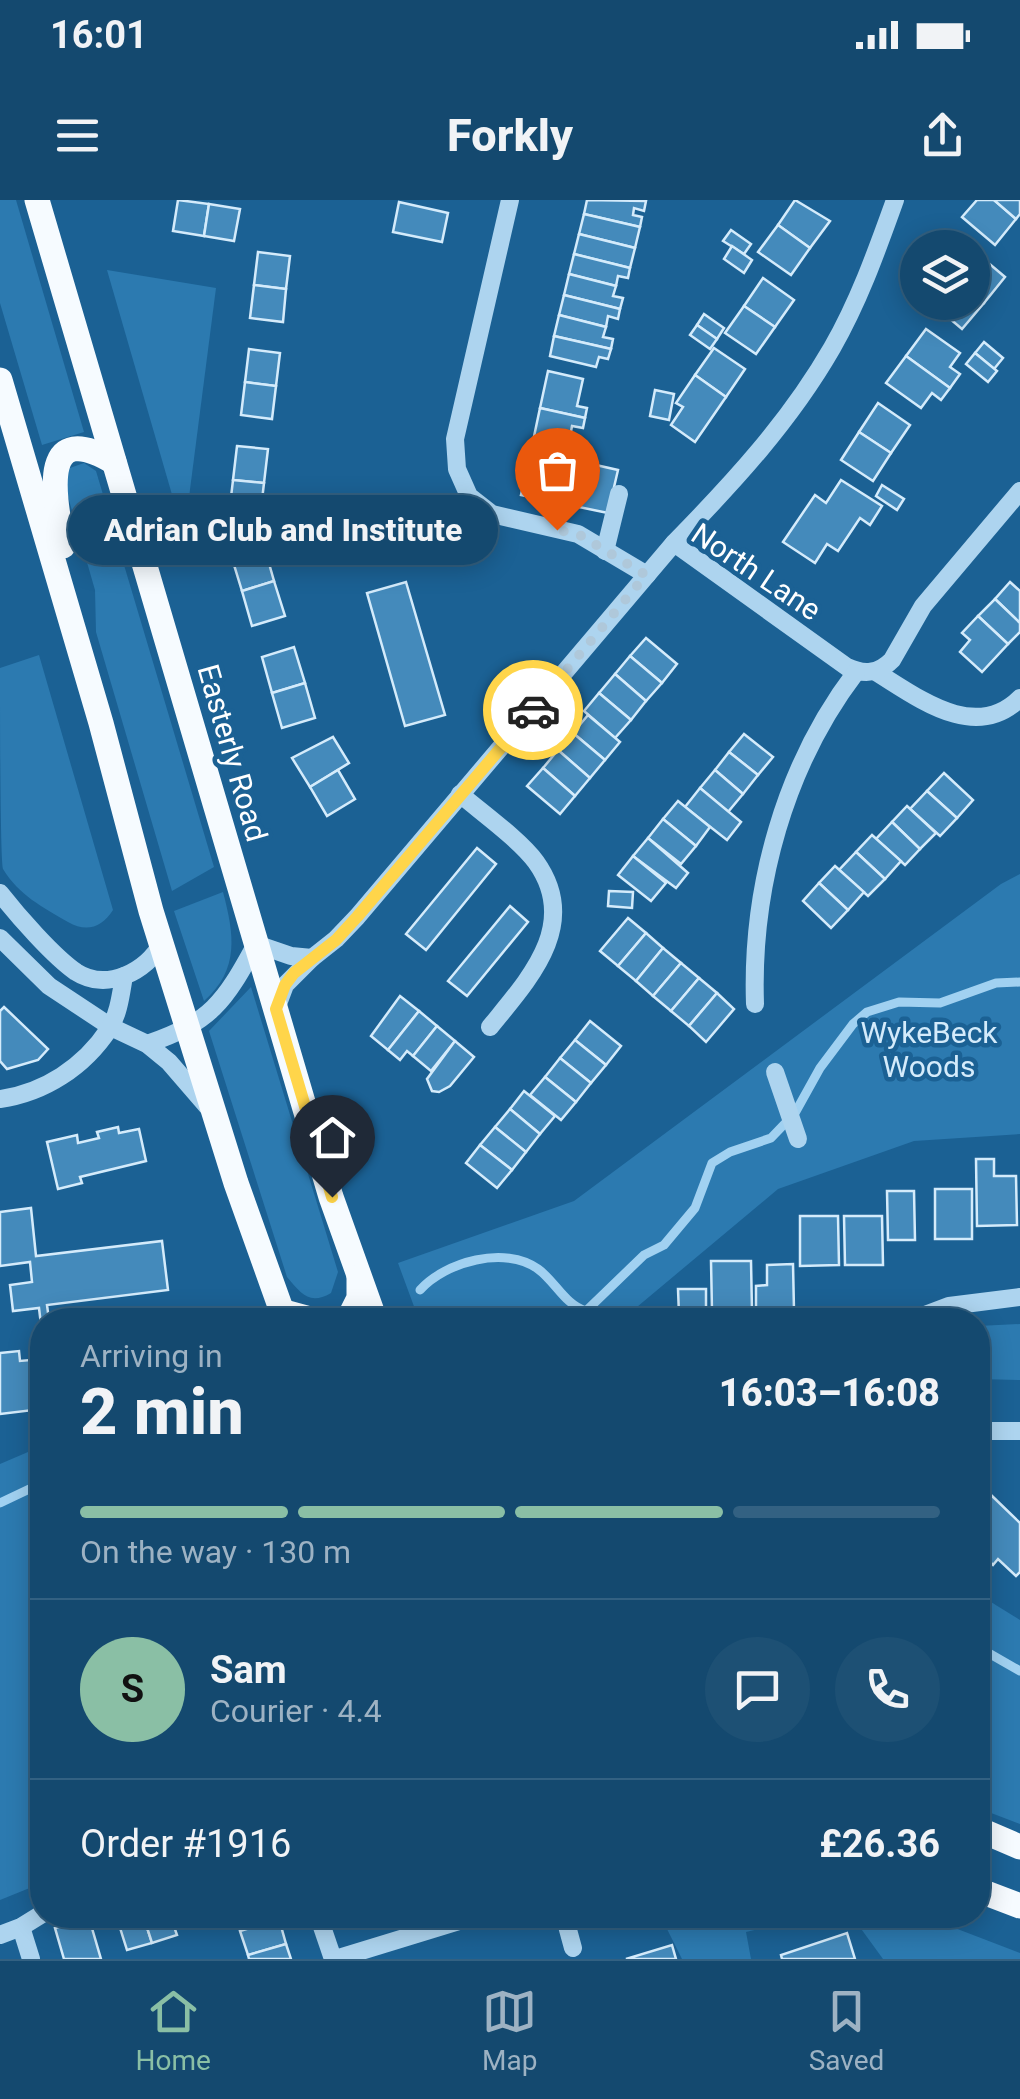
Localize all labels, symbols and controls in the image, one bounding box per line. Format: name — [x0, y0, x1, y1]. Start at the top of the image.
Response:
text: 16:01 — [50, 13, 148, 57]
icon: menu — [50, 108, 105, 163]
icon: share — [915, 108, 970, 163]
text: Forkly — [447, 109, 573, 162]
map controls — [900, 230, 990, 320]
button: layers — [900, 230, 990, 320]
pin — [515, 428, 600, 531]
icon: bag — [530, 443, 585, 498]
callout: Adrian Club and Institute — [67, 495, 497, 565]
text: Adrian Club and Institute — [104, 511, 462, 549]
street label: North Lane — [685, 516, 827, 628]
street label: Easterly Road — [191, 660, 274, 845]
courier — [483, 660, 583, 760]
icon: car — [506, 683, 561, 738]
park label: WykeBeck Woods — [860, 1015, 998, 1084]
pin — [290, 1095, 375, 1198]
icon: home — [305, 1110, 360, 1165]
text: Arriving in — [80, 1337, 223, 1375]
text: 16:03–16:08 — [719, 1371, 940, 1415]
text: 2 min — [80, 1374, 244, 1450]
text: On the way · 130 m — [80, 1533, 351, 1571]
button: chat — [705, 1637, 810, 1742]
button: phone — [835, 1637, 940, 1742]
text: Sam — [210, 1648, 287, 1692]
text: S — [121, 1667, 144, 1711]
text: Courier · 4.4 — [210, 1692, 382, 1730]
text: Order #1916 — [80, 1822, 291, 1866]
text: £26.36 — [819, 1822, 940, 1866]
tab: Home — [136, 1984, 211, 2077]
tab: Map — [482, 1984, 538, 2077]
tab: Saved — [809, 1984, 884, 2077]

